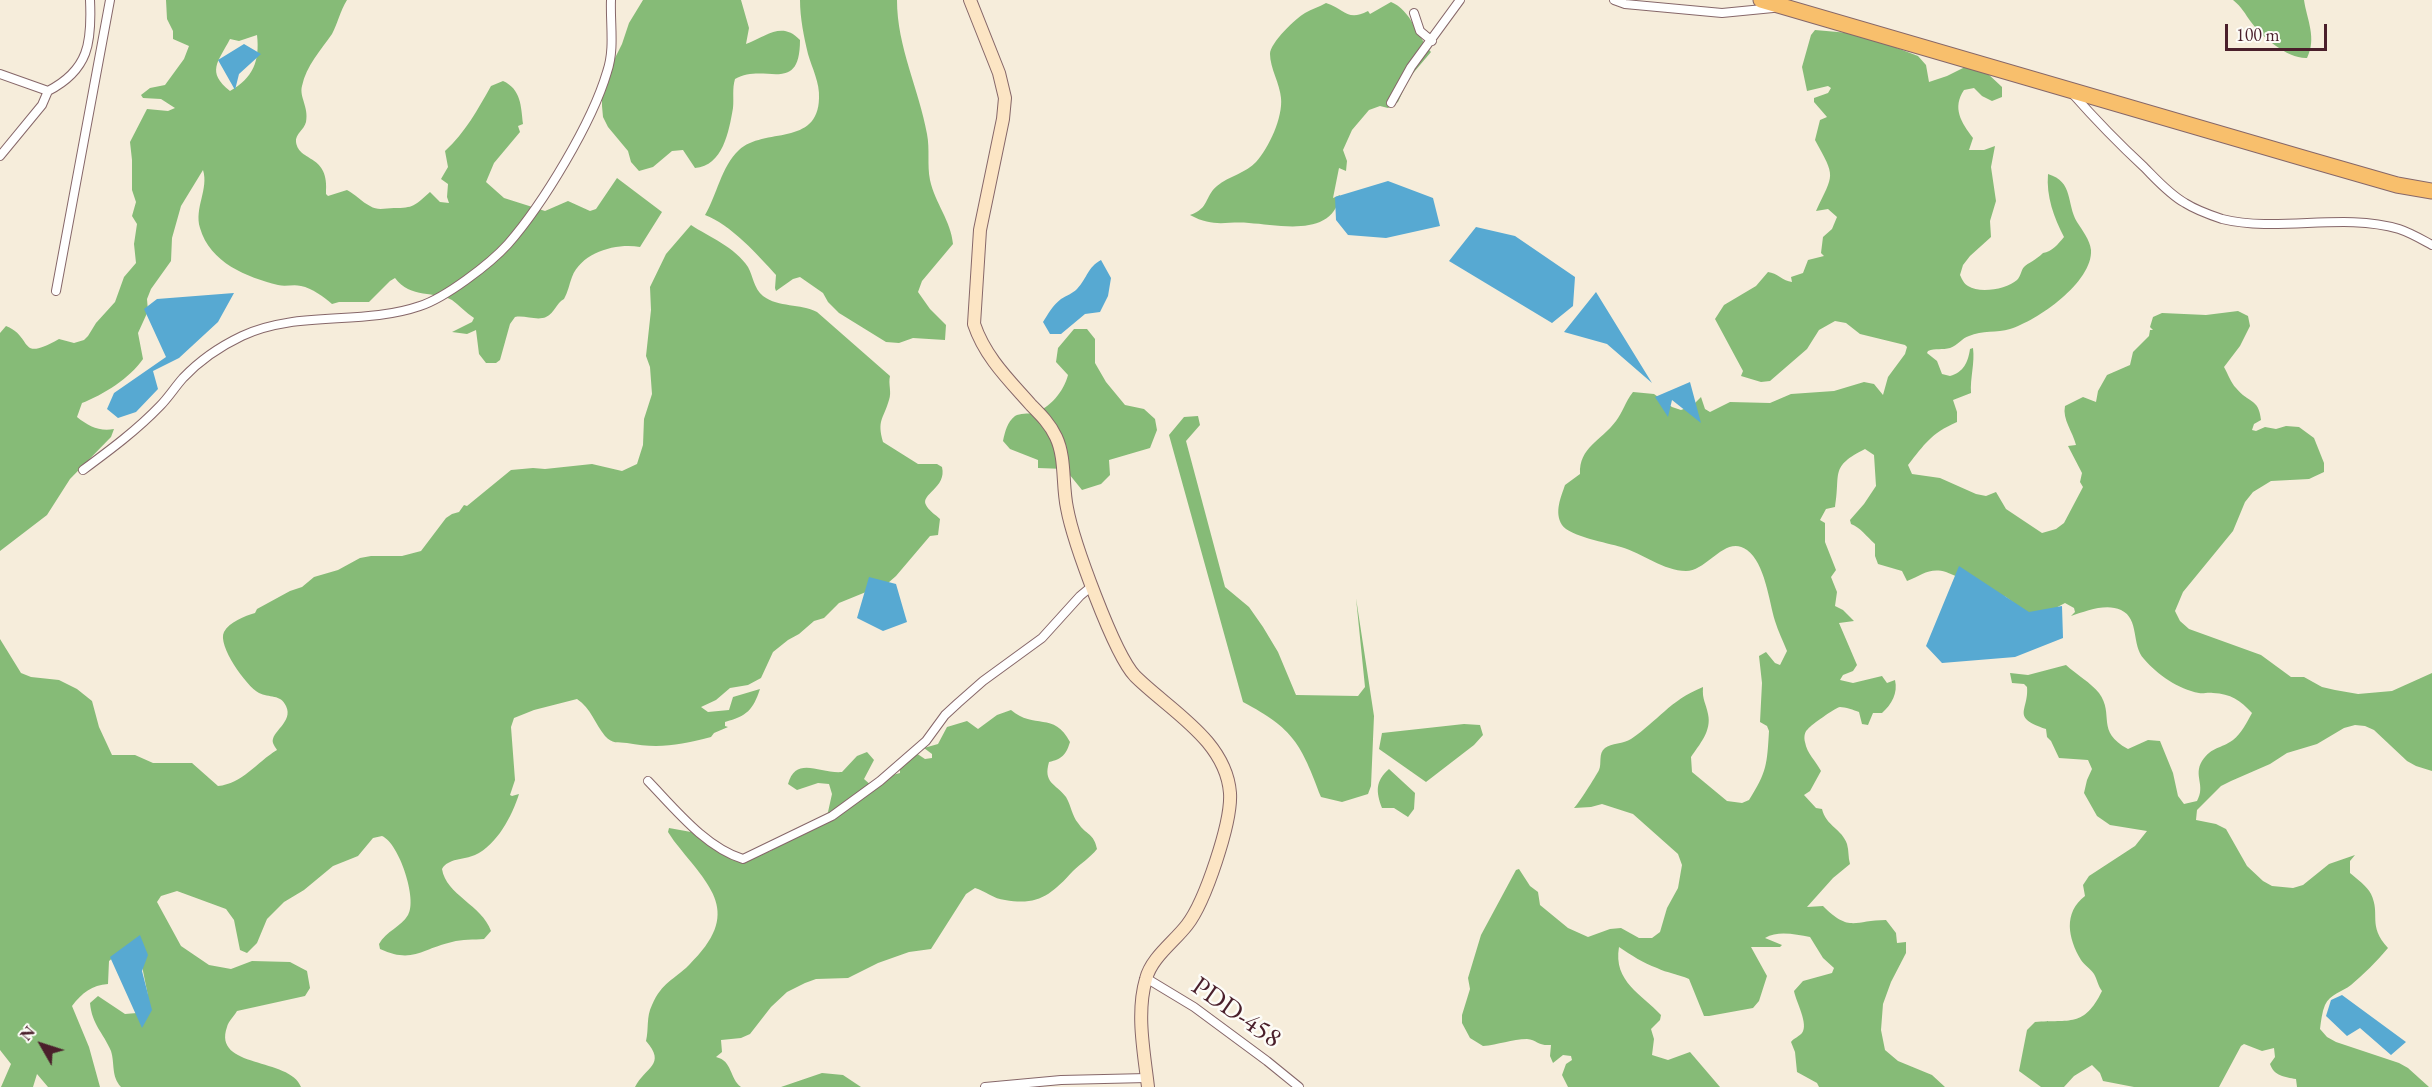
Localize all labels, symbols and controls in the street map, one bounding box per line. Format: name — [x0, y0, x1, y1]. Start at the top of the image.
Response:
scale bar — [2228, 12, 2330, 50]
text: 100 m — [2236, 23, 2280, 46]
street label: PDD-458 — [1185, 971, 1287, 1055]
north arrow — [12, 1015, 72, 1075]
text: N — [15, 1022, 40, 1045]

